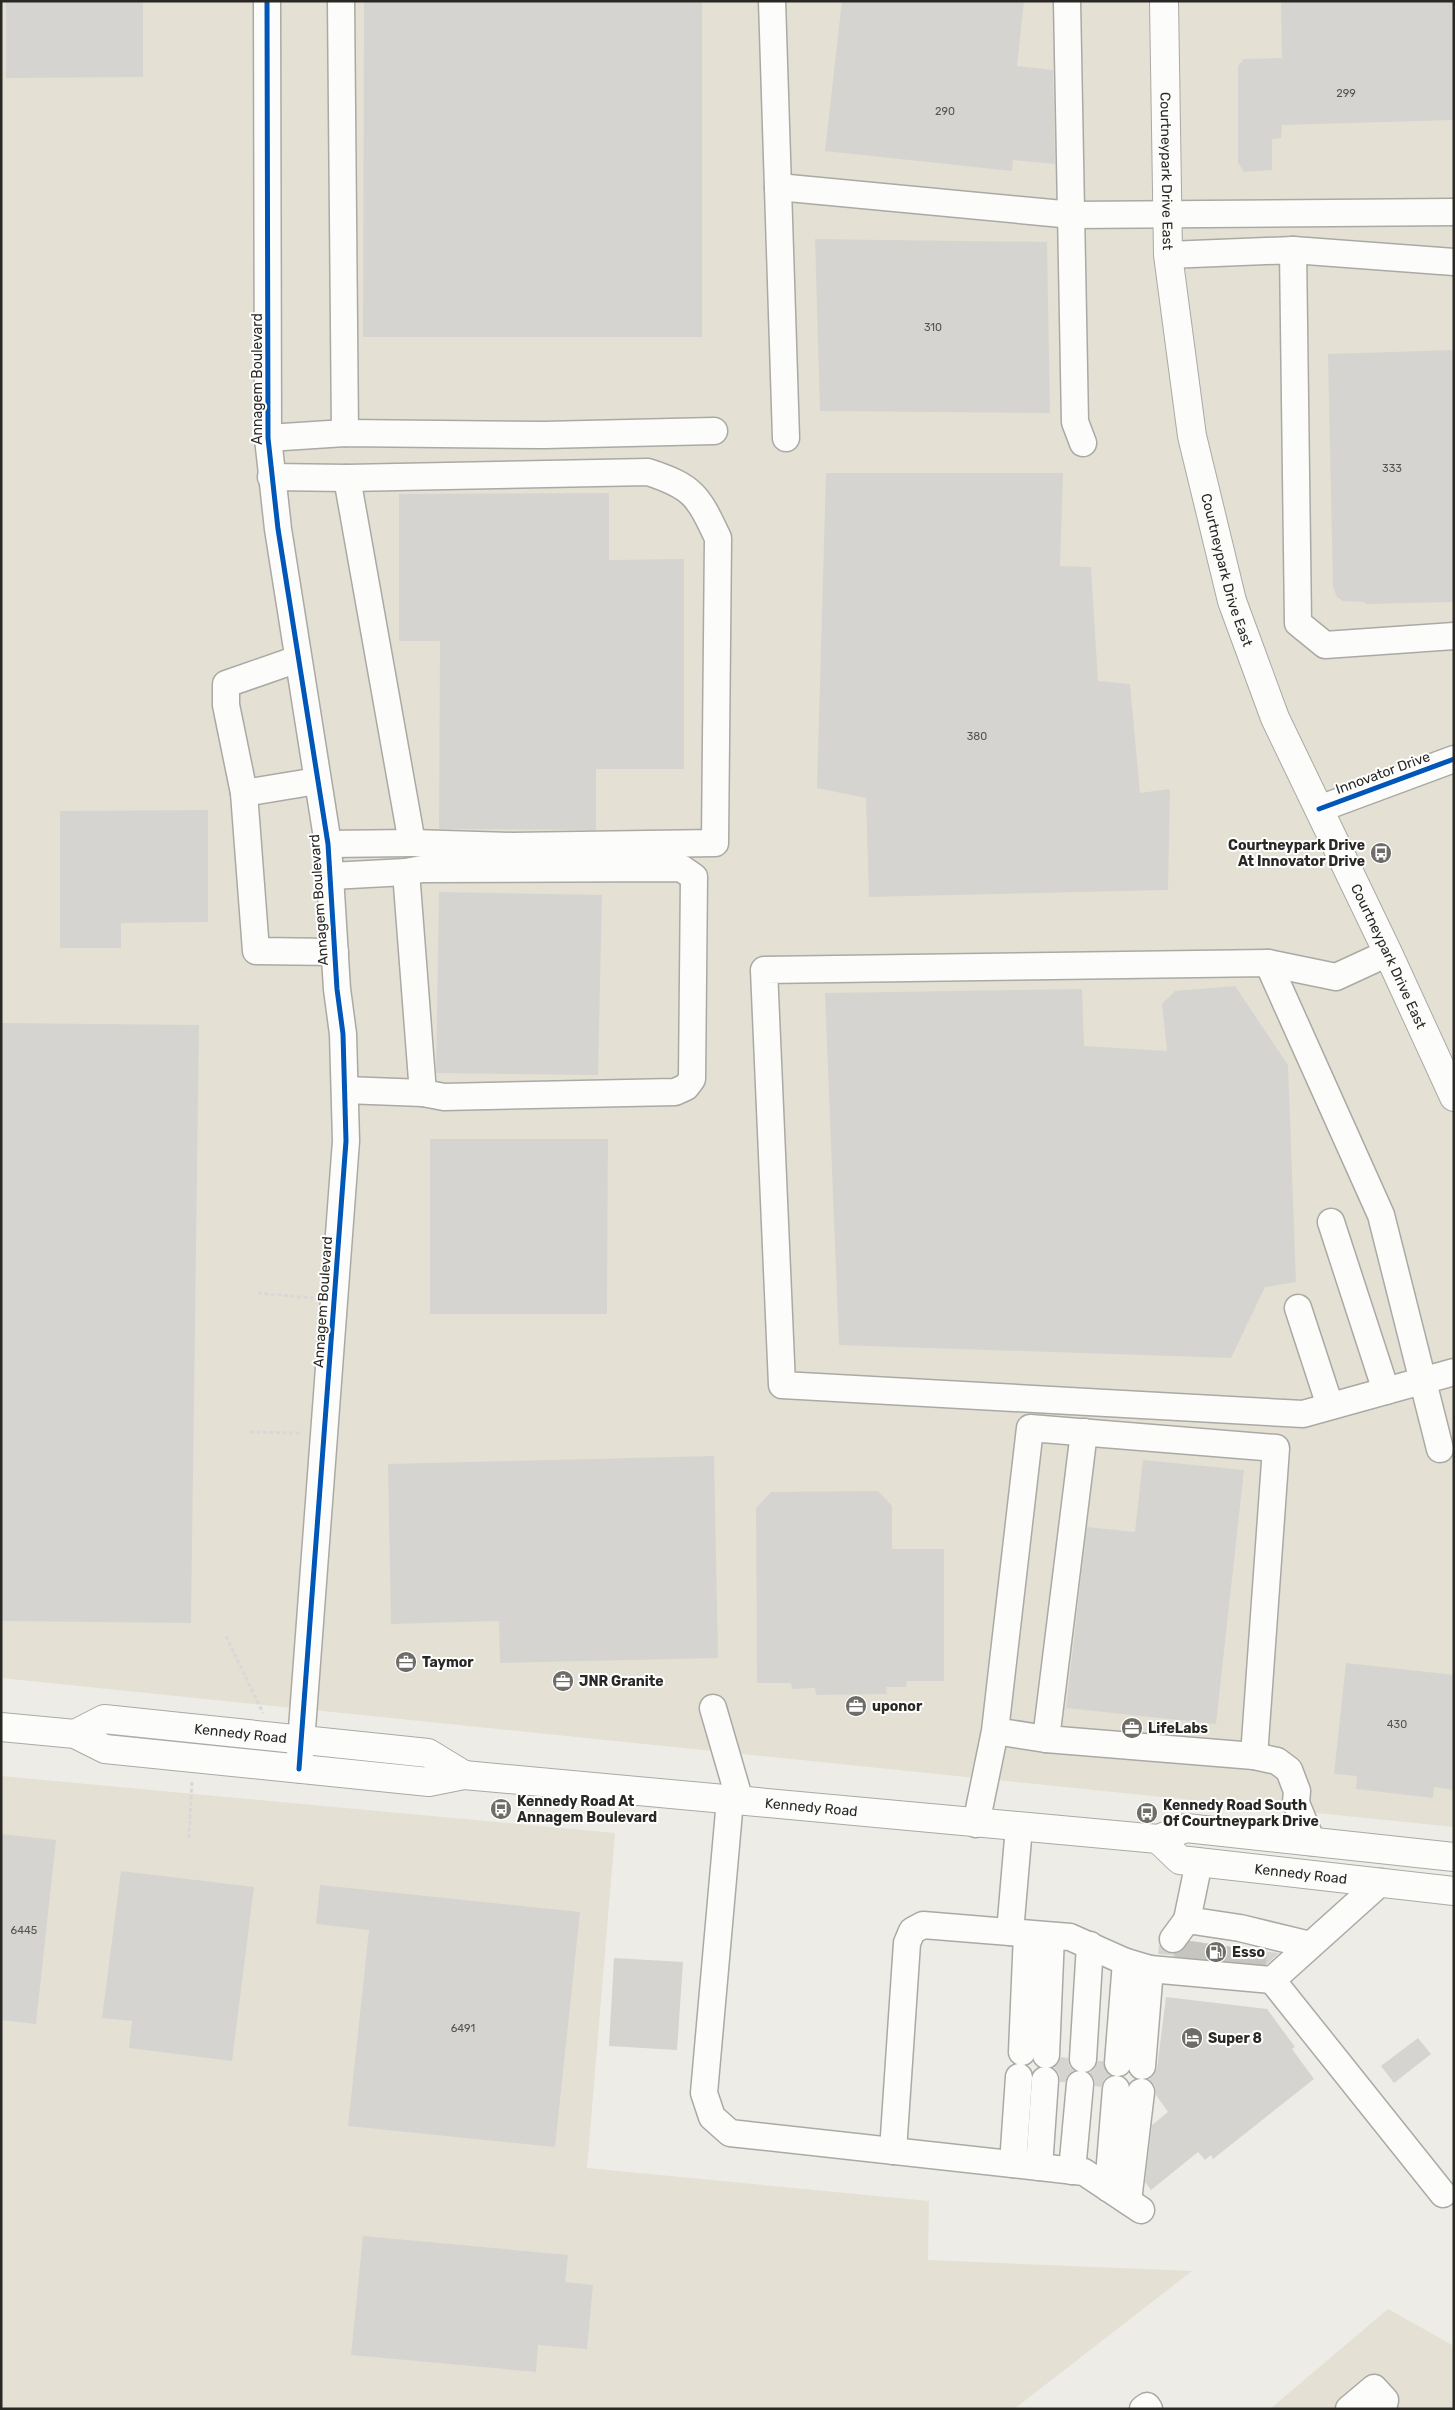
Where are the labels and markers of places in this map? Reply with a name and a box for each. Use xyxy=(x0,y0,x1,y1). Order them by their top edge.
place label: Courtneypark Drive At Innovator Drive xyxy=(1228,837,1365,870)
bus stop icon: Courtneypark Drive At Innovator Drive xyxy=(1369,841,1393,865)
office icon: Taymor xyxy=(394,1650,418,1674)
place label: Taymor xyxy=(422,1654,474,1671)
office icon: JNR Granite xyxy=(551,1669,575,1693)
place label: JNR Granite xyxy=(579,1673,664,1690)
office icon: uponor xyxy=(844,1694,868,1718)
place label: uponor xyxy=(872,1698,923,1715)
office icon: LifeLabs xyxy=(1120,1716,1144,1740)
place label: LifeLabs xyxy=(1148,1720,1208,1737)
place label: Kennedy Road At Annagem Boulevard xyxy=(517,1793,657,1826)
bus stop icon: Kennedy Road At Annagem Boulevard xyxy=(489,1797,513,1821)
place label: Kennedy Road South Of Courtneypark Drive xyxy=(1163,1797,1319,1830)
bus stop icon: Kennedy Road South Of Courtneypark Drive xyxy=(1135,1801,1159,1825)
fuel station icon: Esso xyxy=(1204,1940,1228,1964)
place label: Esso xyxy=(1232,1944,1265,1961)
hotel icon: Super 8 xyxy=(1180,2026,1204,2050)
place label: Super 8 xyxy=(1208,2030,1262,2047)

